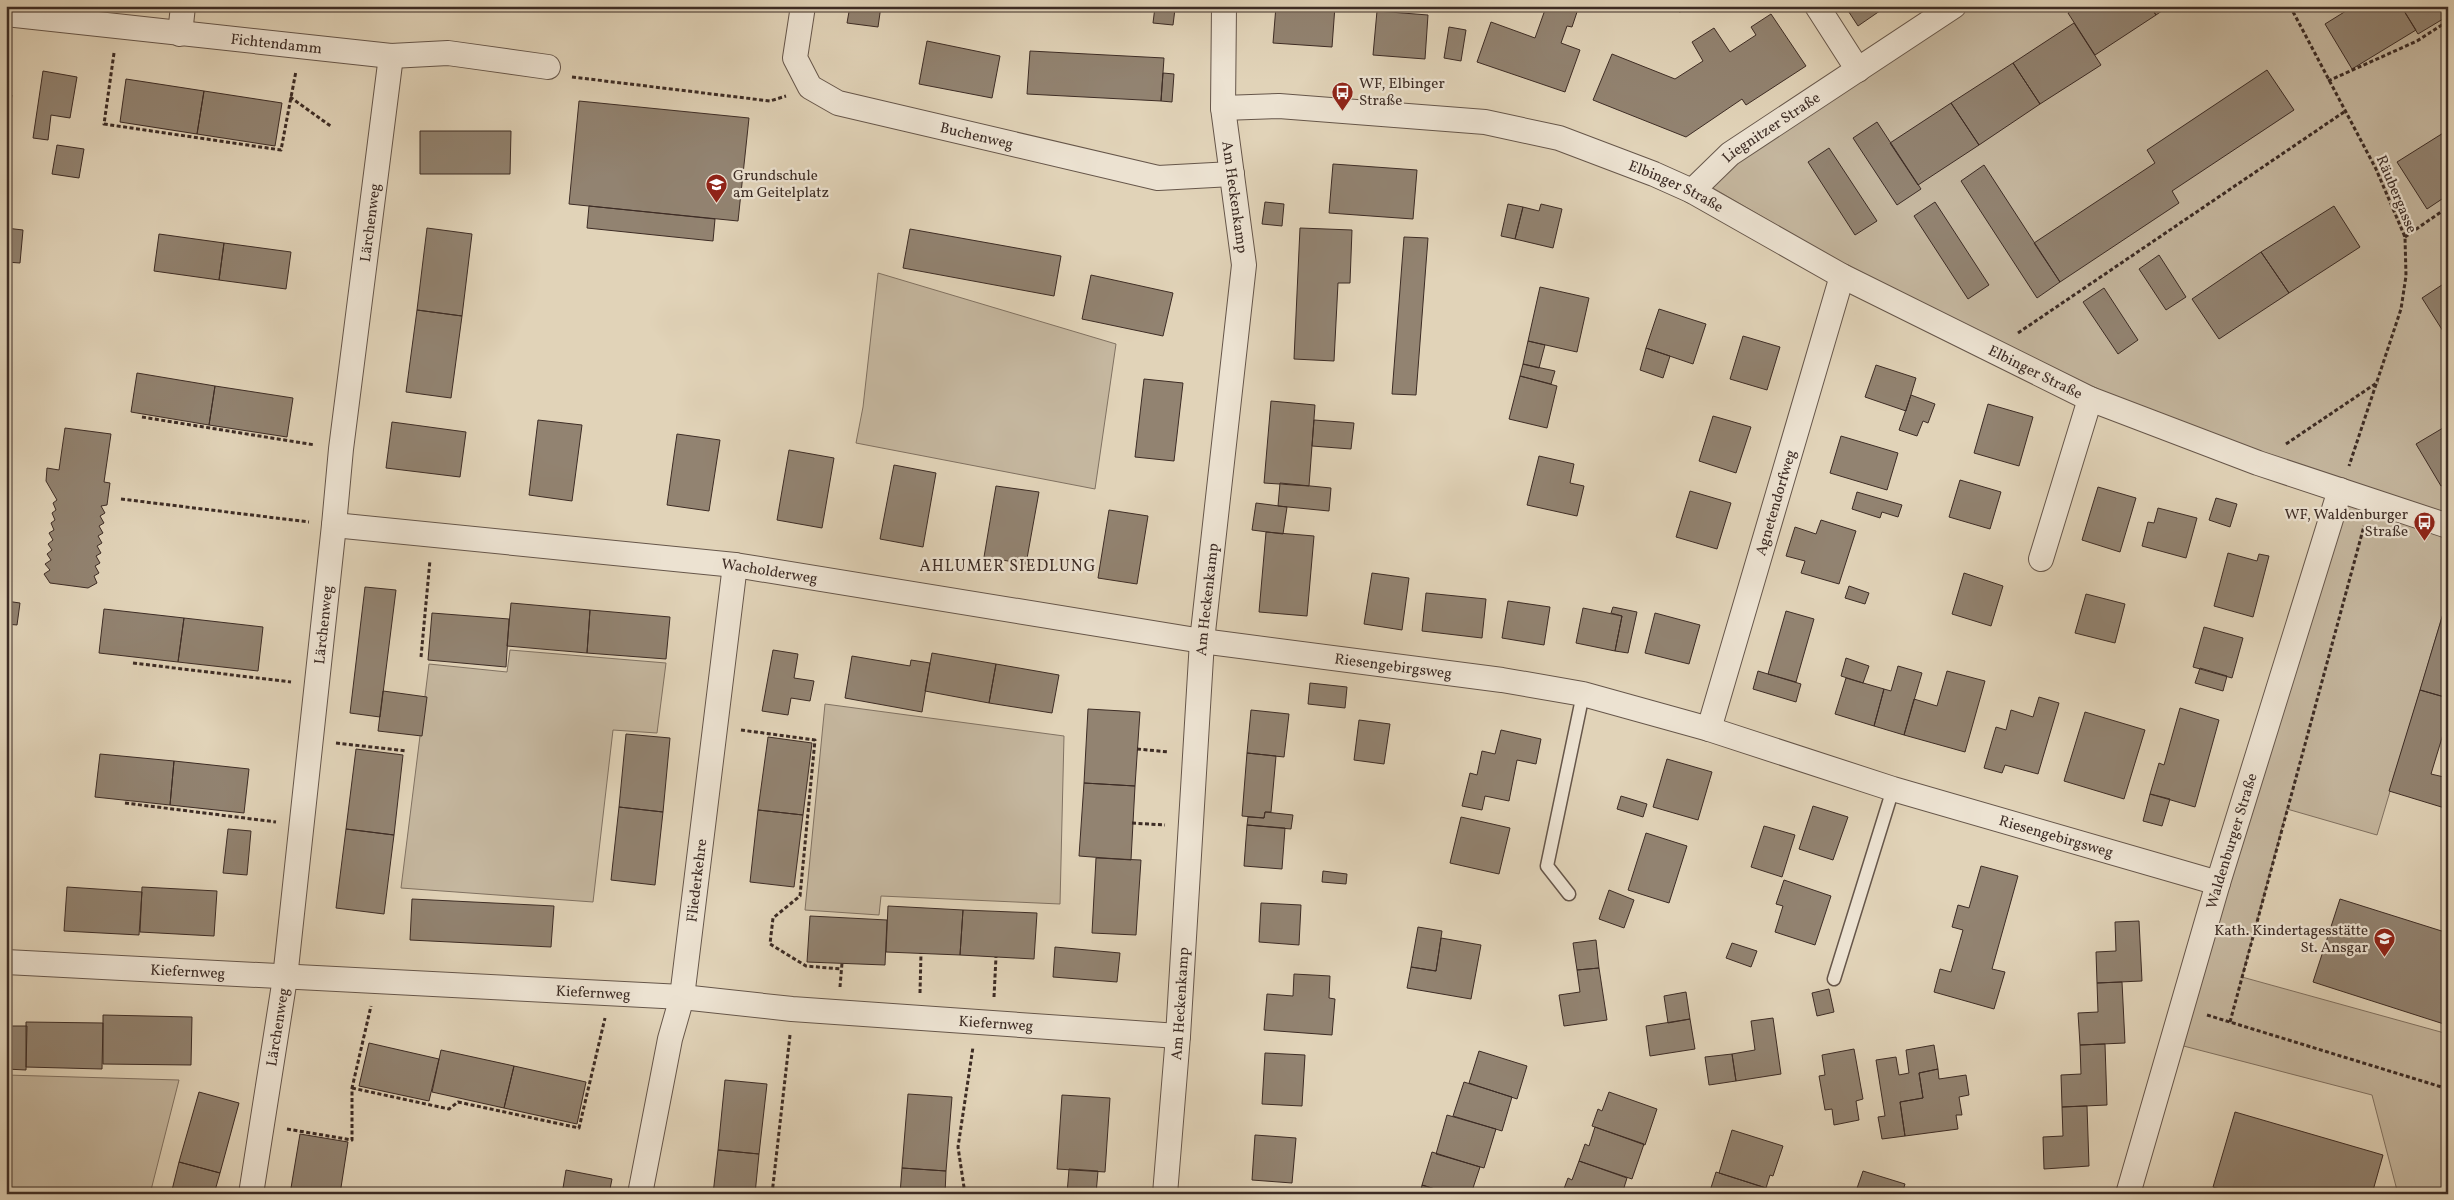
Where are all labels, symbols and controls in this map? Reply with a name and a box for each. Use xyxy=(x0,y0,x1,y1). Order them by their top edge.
street label: Fichtendamm xyxy=(230,30,323,60)
place label: WF, Elbinger Straße xyxy=(1359,74,1445,112)
bus stop icon: WF, Elbinger Straße xyxy=(1331,80,1355,111)
street label: Liegnitzer Straße xyxy=(1718,88,1825,168)
street label: Buchenweg xyxy=(938,118,1016,156)
street label: Am Heckenkamp xyxy=(1215,140,1252,255)
street label: Räubergasse xyxy=(2370,152,2421,237)
street label: Elbinger Straße xyxy=(1625,156,1727,219)
place label: Grundschule am Geitelplatz xyxy=(733,166,829,204)
school or university icon: Grundschule am Geitelplatz xyxy=(705,172,729,203)
street label: Lärchenweg xyxy=(356,182,387,263)
street label: Elbinger Straße xyxy=(1984,341,2086,406)
street label: Agnetendorfweg xyxy=(1751,447,1803,559)
place label: WF, Waldenburger Straße xyxy=(2285,505,2408,543)
bus stop icon: WF, Waldenburger Straße xyxy=(2412,511,2436,542)
street label: Am Heckenkamp xyxy=(1192,542,1225,657)
street label: Wacholderweg xyxy=(720,555,819,590)
district label: AHLUMER SIEDLUNG xyxy=(920,556,1096,578)
street label: Lärchenweg xyxy=(310,584,339,665)
street label: Riesengebirgsweg xyxy=(1333,649,1453,685)
street label: Waldenburger Straße xyxy=(2202,771,2263,912)
street label: Riesengebirgsweg xyxy=(1996,811,2116,864)
street label: Fliederkehre xyxy=(682,838,713,924)
place label: Kath. Kindertagesstätte St. Ansgar xyxy=(2214,921,2368,959)
school or university icon: Kath. Kindertagesstätte St. Ansgar xyxy=(2372,927,2396,958)
street label: Am Heckenkamp xyxy=(1167,947,1195,1061)
street label: Kiefernweg xyxy=(150,960,226,985)
street label: Kiefernweg xyxy=(555,981,631,1006)
street label: Lärchenweg xyxy=(262,986,295,1068)
street label: Kiefernweg xyxy=(958,1012,1034,1038)

